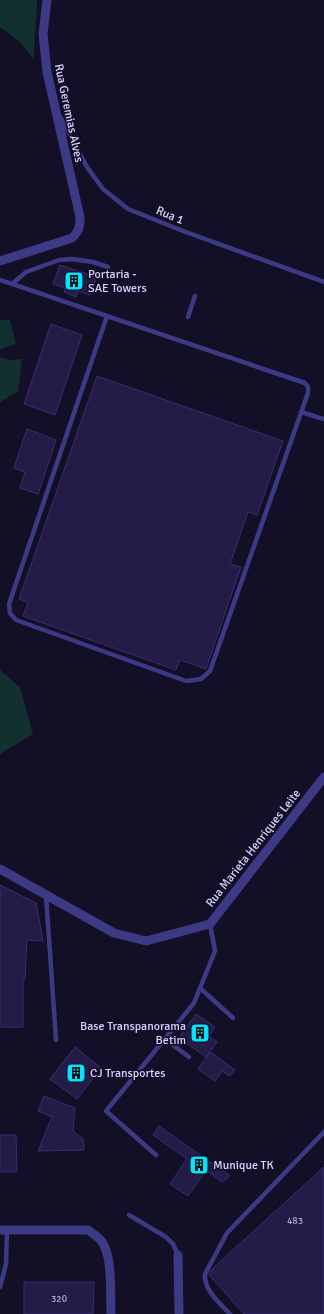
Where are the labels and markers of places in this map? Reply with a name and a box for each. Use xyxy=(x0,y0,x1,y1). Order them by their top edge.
place label: Portaria - SAE Towers xyxy=(88,267,147,296)
building icon: Portaria - SAE Towers xyxy=(63,270,85,292)
place label: Base Transpanorama Betim xyxy=(80,1019,186,1048)
building icon: Base Transpanorama Betim xyxy=(189,1022,211,1044)
building icon: CJ Transportes xyxy=(65,1062,87,1084)
place label: CJ Transportes xyxy=(90,1066,165,1081)
building icon: Munique TK xyxy=(188,1154,210,1176)
place label: Munique TK xyxy=(213,1158,274,1173)

